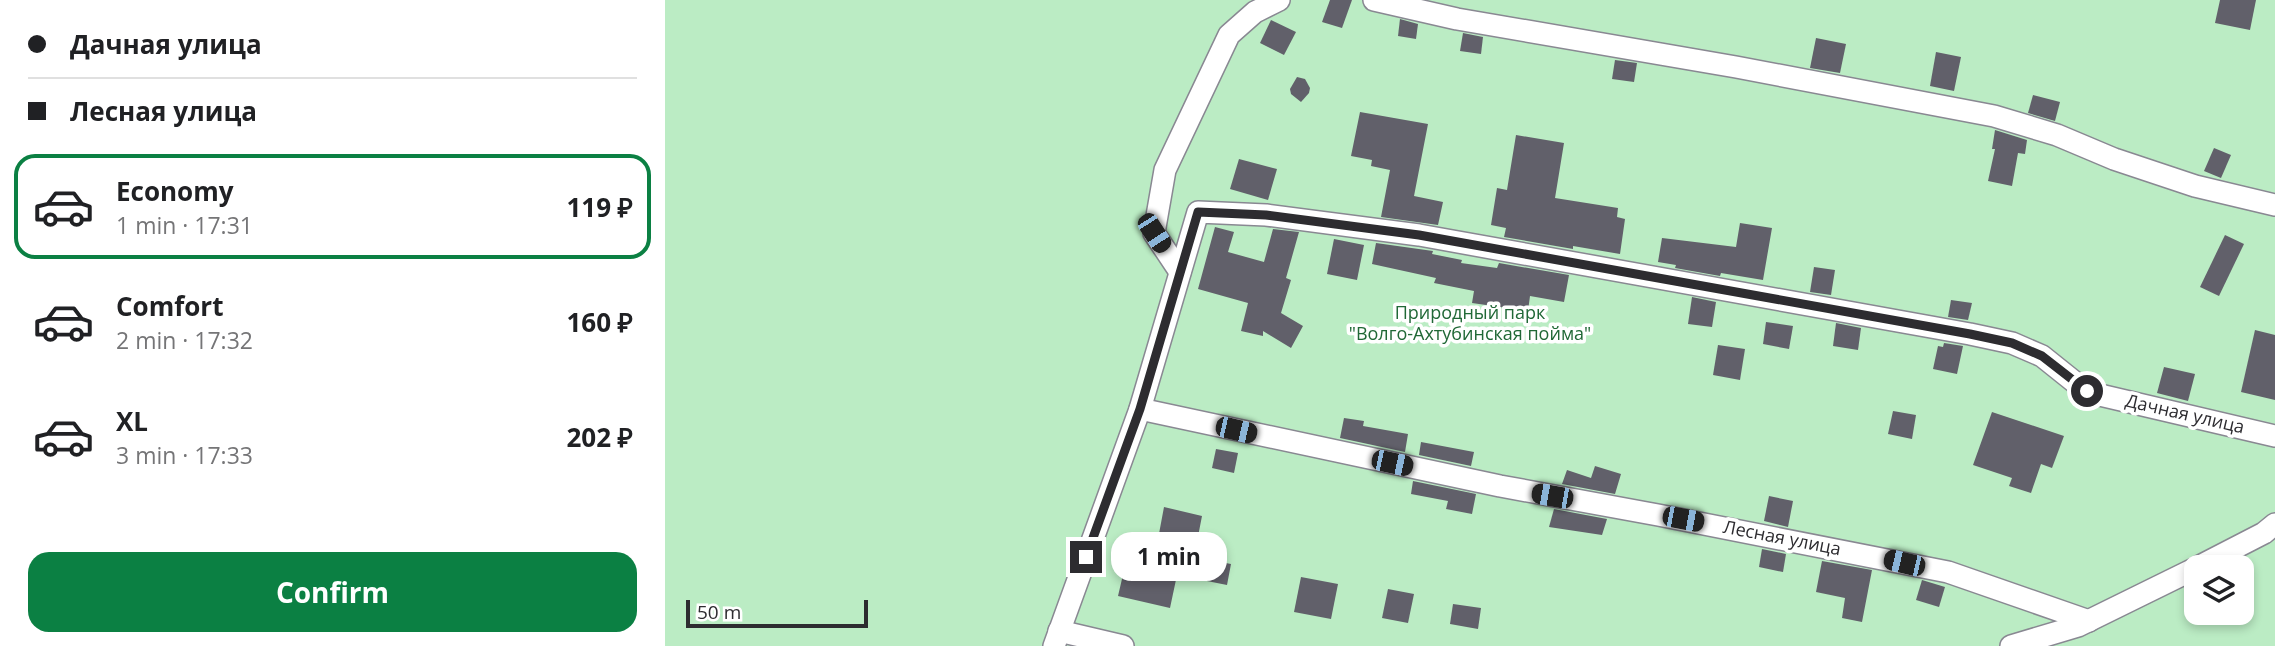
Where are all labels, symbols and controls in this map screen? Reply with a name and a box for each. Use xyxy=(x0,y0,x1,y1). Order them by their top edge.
text: Дачная улица xyxy=(70,26,262,62)
text: Лесная улица xyxy=(70,93,257,129)
text: Economy xyxy=(116,173,234,209)
icon: car xyxy=(32,175,95,238)
text: 119 ₽ xyxy=(567,189,633,225)
text: 1 min · 17:31 xyxy=(116,209,253,241)
car xyxy=(1134,210,1175,256)
text: Comfort xyxy=(116,288,223,324)
icon: car xyxy=(32,290,95,353)
park label: Природный парк "Волго-Ахтубинская пойма" xyxy=(1349,300,1591,345)
text: 160 ₽ xyxy=(567,304,633,340)
text: 2 min · 17:32 xyxy=(116,324,253,356)
route start xyxy=(2071,375,2103,407)
street label: Дачная улица xyxy=(2123,388,2247,438)
text: XL xyxy=(116,403,148,439)
icon: car xyxy=(32,405,95,468)
car xyxy=(1214,415,1259,445)
text: 202 ₽ xyxy=(567,419,633,455)
text: 3 min · 17:33 xyxy=(116,439,253,471)
car xyxy=(1370,448,1415,478)
car xyxy=(1530,482,1575,510)
car xyxy=(1661,505,1706,533)
street label: Лесная улица xyxy=(1721,514,1843,560)
callout: 1 min xyxy=(1111,532,1226,582)
text: 1 min xyxy=(1137,540,1201,572)
route end xyxy=(1070,541,1102,573)
car xyxy=(1882,548,1927,578)
button: Confirm xyxy=(28,552,637,632)
map controls xyxy=(2184,555,2254,625)
button: layers xyxy=(2184,555,2254,625)
scale bar xyxy=(686,597,868,629)
text: 50 m xyxy=(697,599,741,625)

